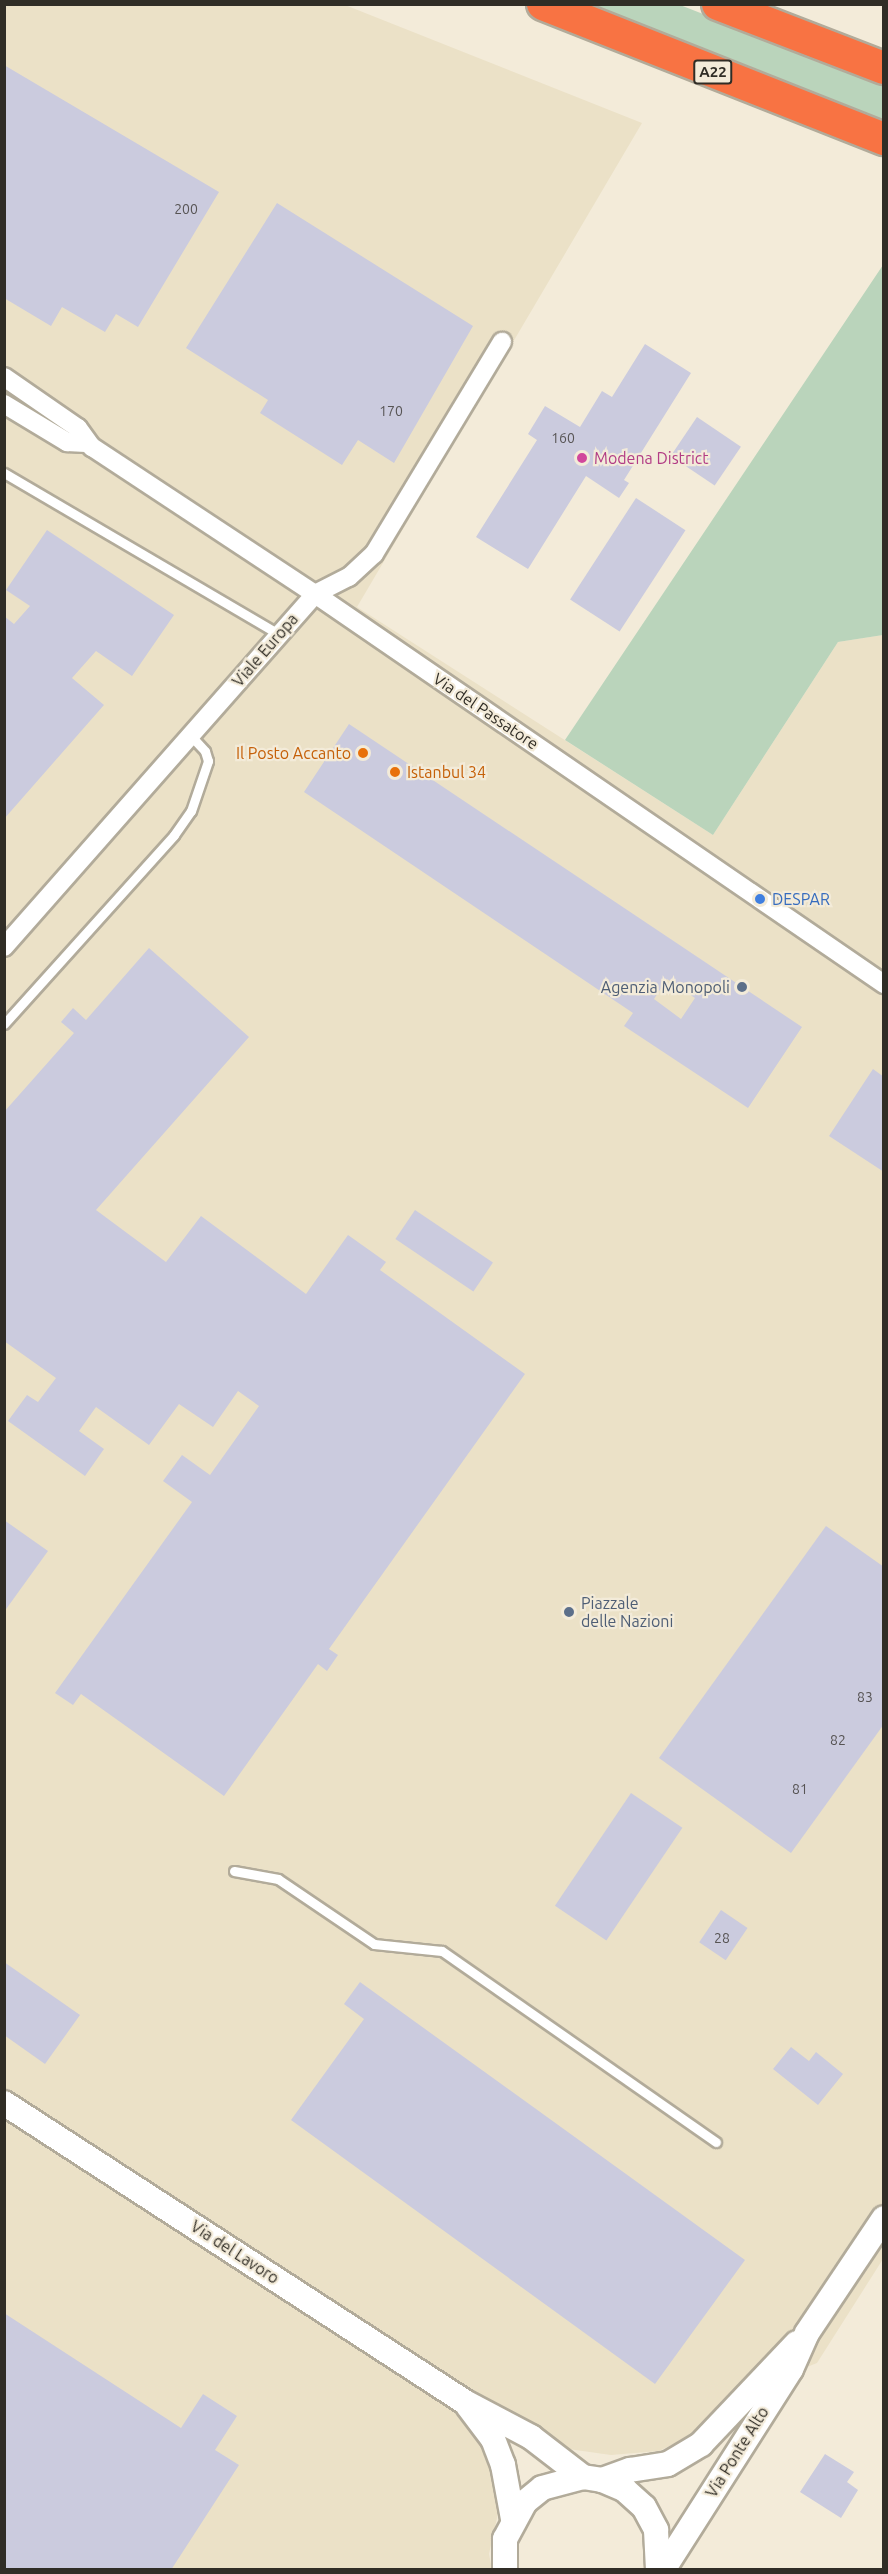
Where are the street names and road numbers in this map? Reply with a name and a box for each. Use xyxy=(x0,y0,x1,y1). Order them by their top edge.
road number: A22 xyxy=(692,60,734,84)
street label: Viale Europa xyxy=(228,610,302,690)
street label: Via del Passatore xyxy=(430,669,542,753)
street label: Via del Lavoro xyxy=(187,2216,283,2288)
street label: Via Ponte Alto xyxy=(701,2403,773,2501)

